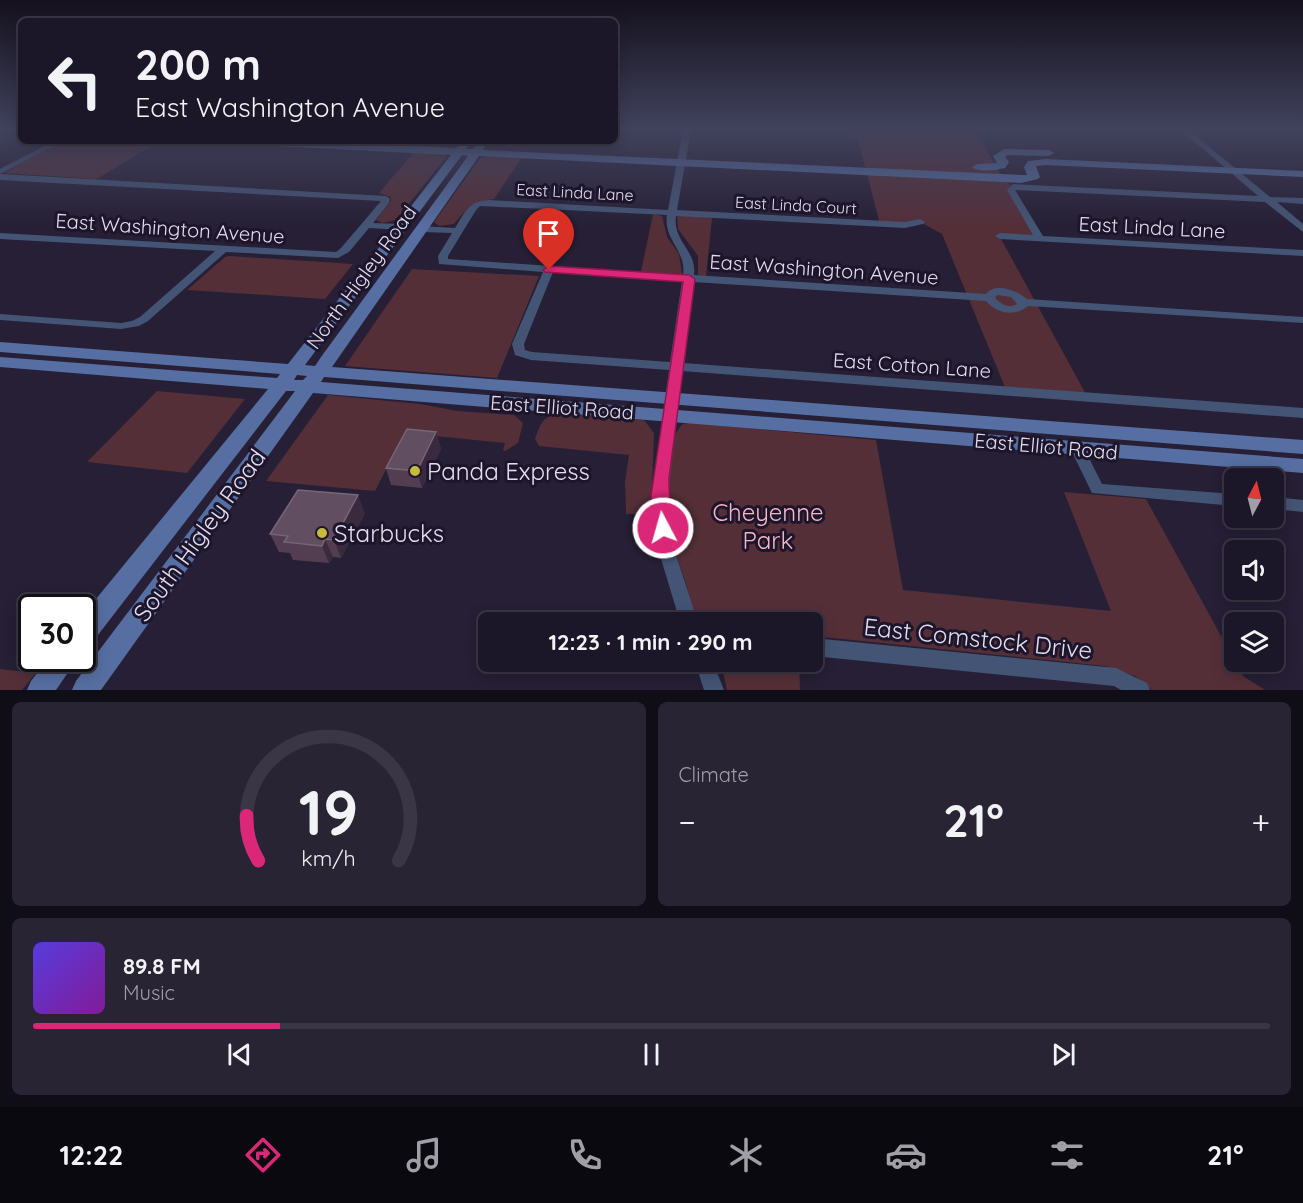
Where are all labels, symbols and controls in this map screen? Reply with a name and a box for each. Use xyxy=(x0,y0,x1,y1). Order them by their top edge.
text: 200 m xyxy=(135,38,261,91)
icon: left xyxy=(36,42,114,120)
text: East Washington Avenue xyxy=(135,90,445,124)
street label: East Linda Lane xyxy=(516,179,634,205)
street label: East Linda Court xyxy=(735,192,857,218)
street label: North Higley Road xyxy=(301,200,421,354)
street label: East Washington Avenue xyxy=(55,208,285,248)
pin xyxy=(523,208,574,270)
street label: East Linda Lane xyxy=(1078,211,1226,243)
icon: arrive xyxy=(532,217,565,250)
street label: East Washington Avenue xyxy=(709,249,939,289)
street label: East Cotton Lane xyxy=(832,347,992,383)
street label: East Elliot Road xyxy=(489,390,635,424)
street label: East Elliot Road xyxy=(973,427,1119,465)
street label: South Higley Road xyxy=(126,443,272,627)
place label: Panda Express xyxy=(427,456,590,486)
marker: Panda Express xyxy=(408,464,422,478)
north arrow xyxy=(1224,468,1284,528)
map controls xyxy=(1224,468,1284,672)
position arrow xyxy=(631,496,695,560)
park label: Cheyenne Park xyxy=(712,497,824,555)
place label: Starbucks xyxy=(334,518,444,548)
marker: Starbucks xyxy=(315,526,329,540)
button: sound xyxy=(1224,540,1284,600)
speed limit sign: 30 xyxy=(18,594,96,672)
street label: East Comstock Drive xyxy=(862,611,1094,665)
button: layers xyxy=(1224,612,1284,672)
text: 12:23 · 1 min · 290 m xyxy=(548,628,753,656)
text: Climate xyxy=(679,762,749,787)
text: 19 xyxy=(299,773,359,851)
text: 21° xyxy=(943,792,1004,848)
text: − xyxy=(679,801,696,842)
text: + xyxy=(1251,801,1270,842)
text: km/h xyxy=(302,845,356,871)
text: 89.8 FM xyxy=(123,952,201,980)
text: Music xyxy=(123,980,175,1005)
icon: previous xyxy=(223,1038,256,1071)
icon: pause xyxy=(635,1038,668,1071)
icon: next xyxy=(1047,1038,1080,1071)
icon: directions xyxy=(242,1134,284,1176)
icon: music xyxy=(403,1134,445,1176)
icon: phone xyxy=(564,1134,606,1176)
icon: climate xyxy=(725,1134,767,1176)
icon: car xyxy=(885,1134,927,1176)
icon: filters xyxy=(1046,1134,1088,1176)
text: 12:22 xyxy=(59,1138,123,1172)
text: 21° xyxy=(1207,1138,1244,1172)

